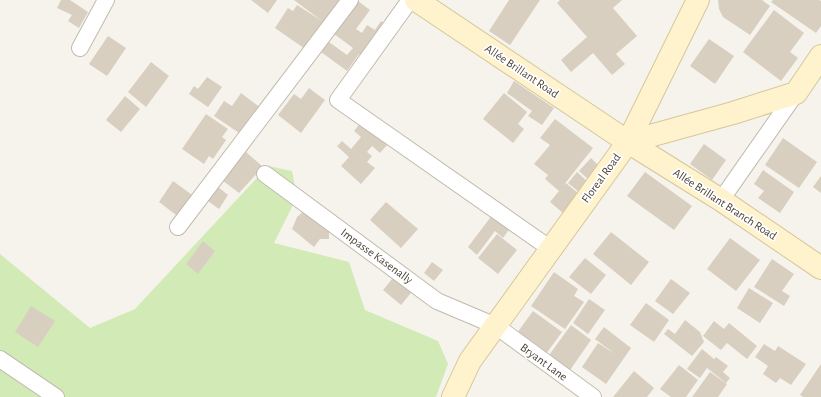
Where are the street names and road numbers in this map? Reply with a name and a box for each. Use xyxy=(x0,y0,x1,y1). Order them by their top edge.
street label: Allée Brillant Road xyxy=(483,42,561,100)
street label: Floreal Road xyxy=(579,151,623,205)
street label: Allée Brillant Branch Road xyxy=(671,166,779,242)
street label: Impasse Kasenally xyxy=(338,226,415,287)
street label: Bryant Lane xyxy=(518,341,570,384)

